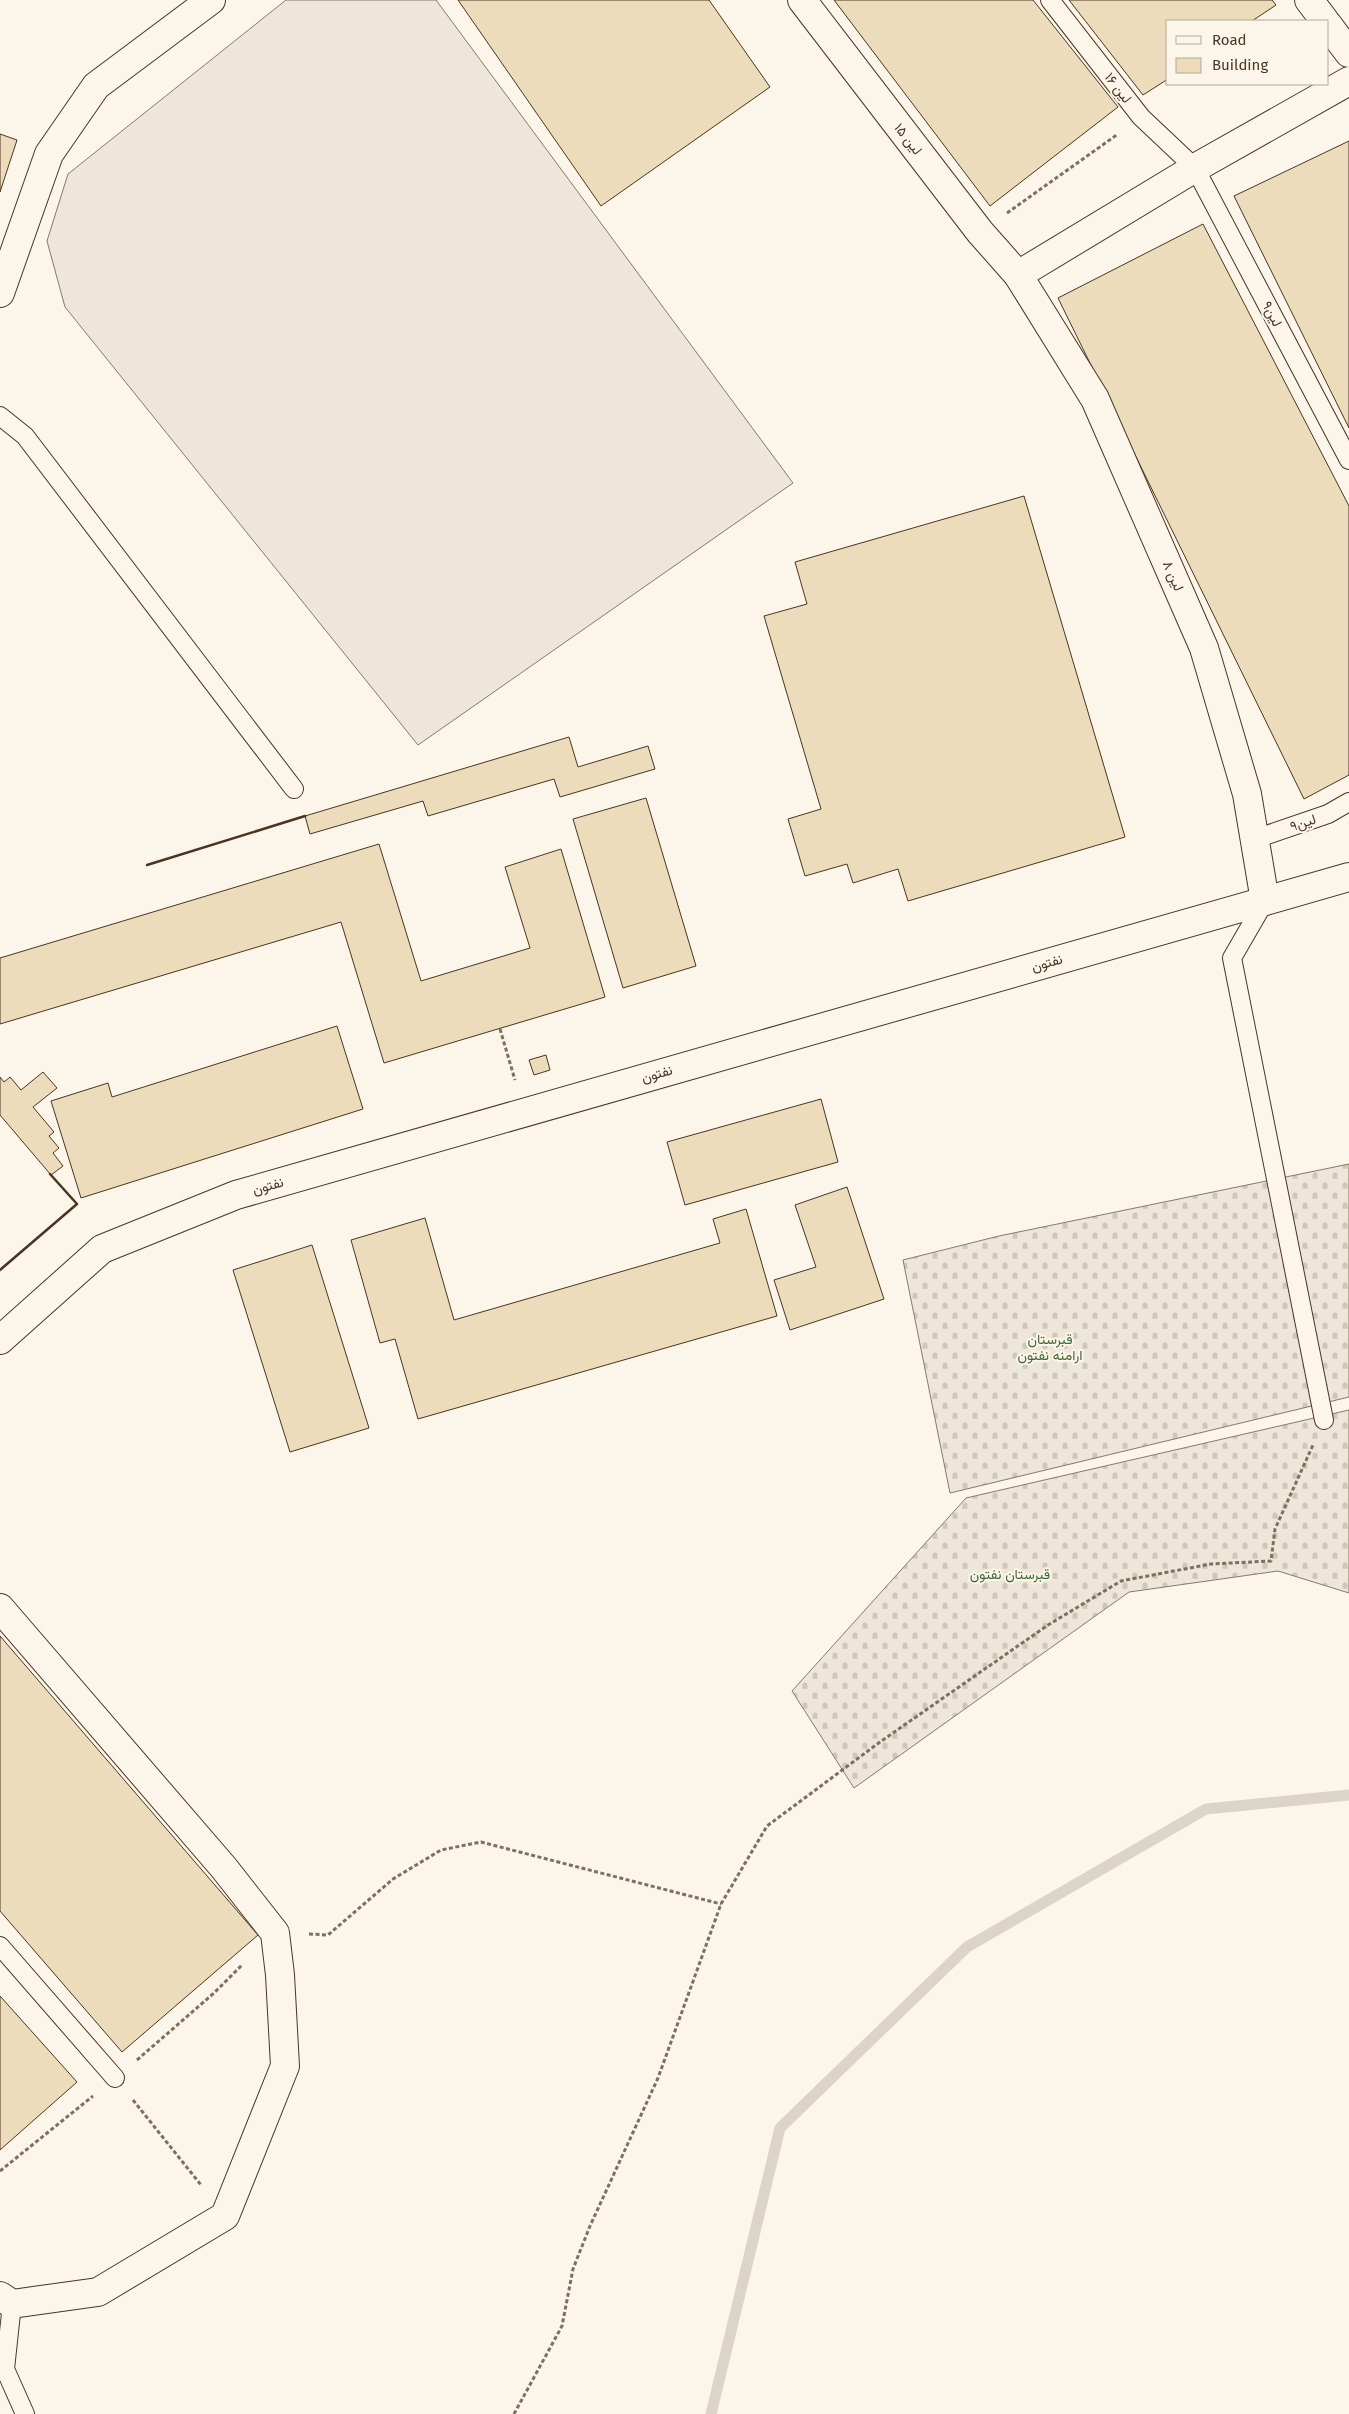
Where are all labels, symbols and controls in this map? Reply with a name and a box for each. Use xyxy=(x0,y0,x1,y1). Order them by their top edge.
legend xyxy=(1166,20,1329,85)
text: Road xyxy=(1212,31,1247,49)
text: Building xyxy=(1212,56,1268,74)
street label: لین ۱۶ xyxy=(1101,69,1135,107)
street label: لین ۱۵ xyxy=(890,120,926,158)
street label: لین۹ xyxy=(1258,298,1286,330)
street label: لین ۸ xyxy=(1159,558,1187,594)
street label: لین۹ xyxy=(1288,811,1318,835)
street label: نفتون xyxy=(1029,950,1065,976)
street label: نفتون xyxy=(639,1061,675,1087)
street label: نفتون xyxy=(250,1173,286,1199)
park label: قبرستان ارامنه نفتون xyxy=(1017,1331,1083,1364)
park label: قبرستان نفتون xyxy=(970,1566,1050,1583)

